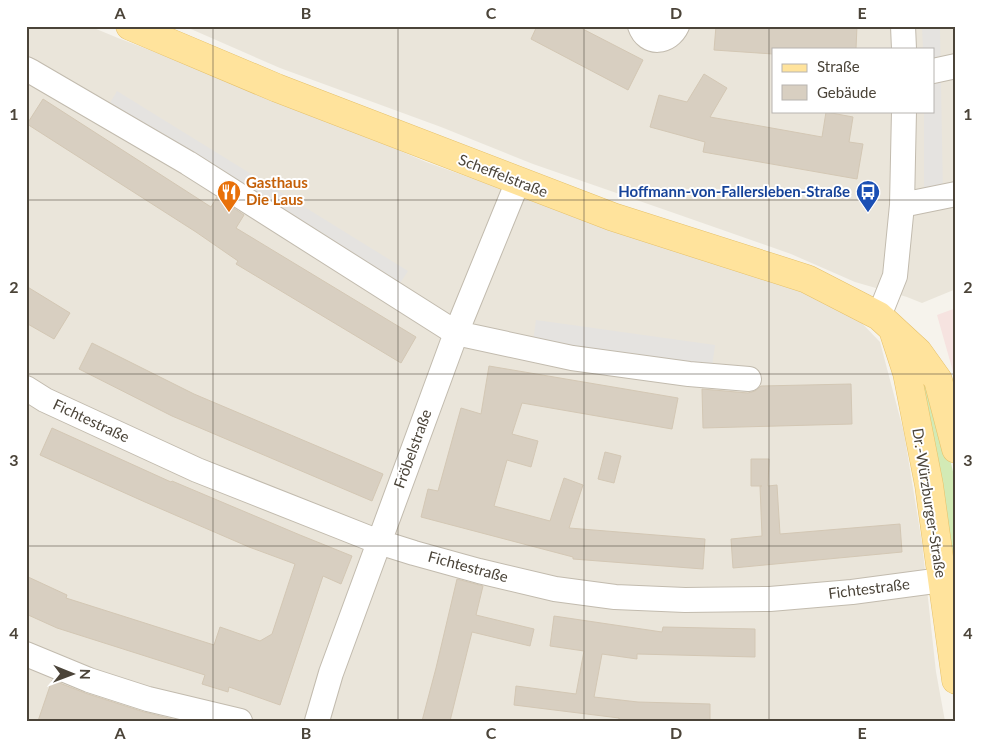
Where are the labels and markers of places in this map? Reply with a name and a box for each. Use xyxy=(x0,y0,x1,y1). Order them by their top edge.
place label: Gasthaus Die Laus xyxy=(246,173,308,208)
restaurant icon: Gasthaus Die Laus xyxy=(216,179,242,213)
bus stop icon: Hoffmann-von-Fallersleben-Straße xyxy=(855,179,881,213)
place label: Hoffmann-von-Fallersleben-Straße xyxy=(618,182,850,200)

